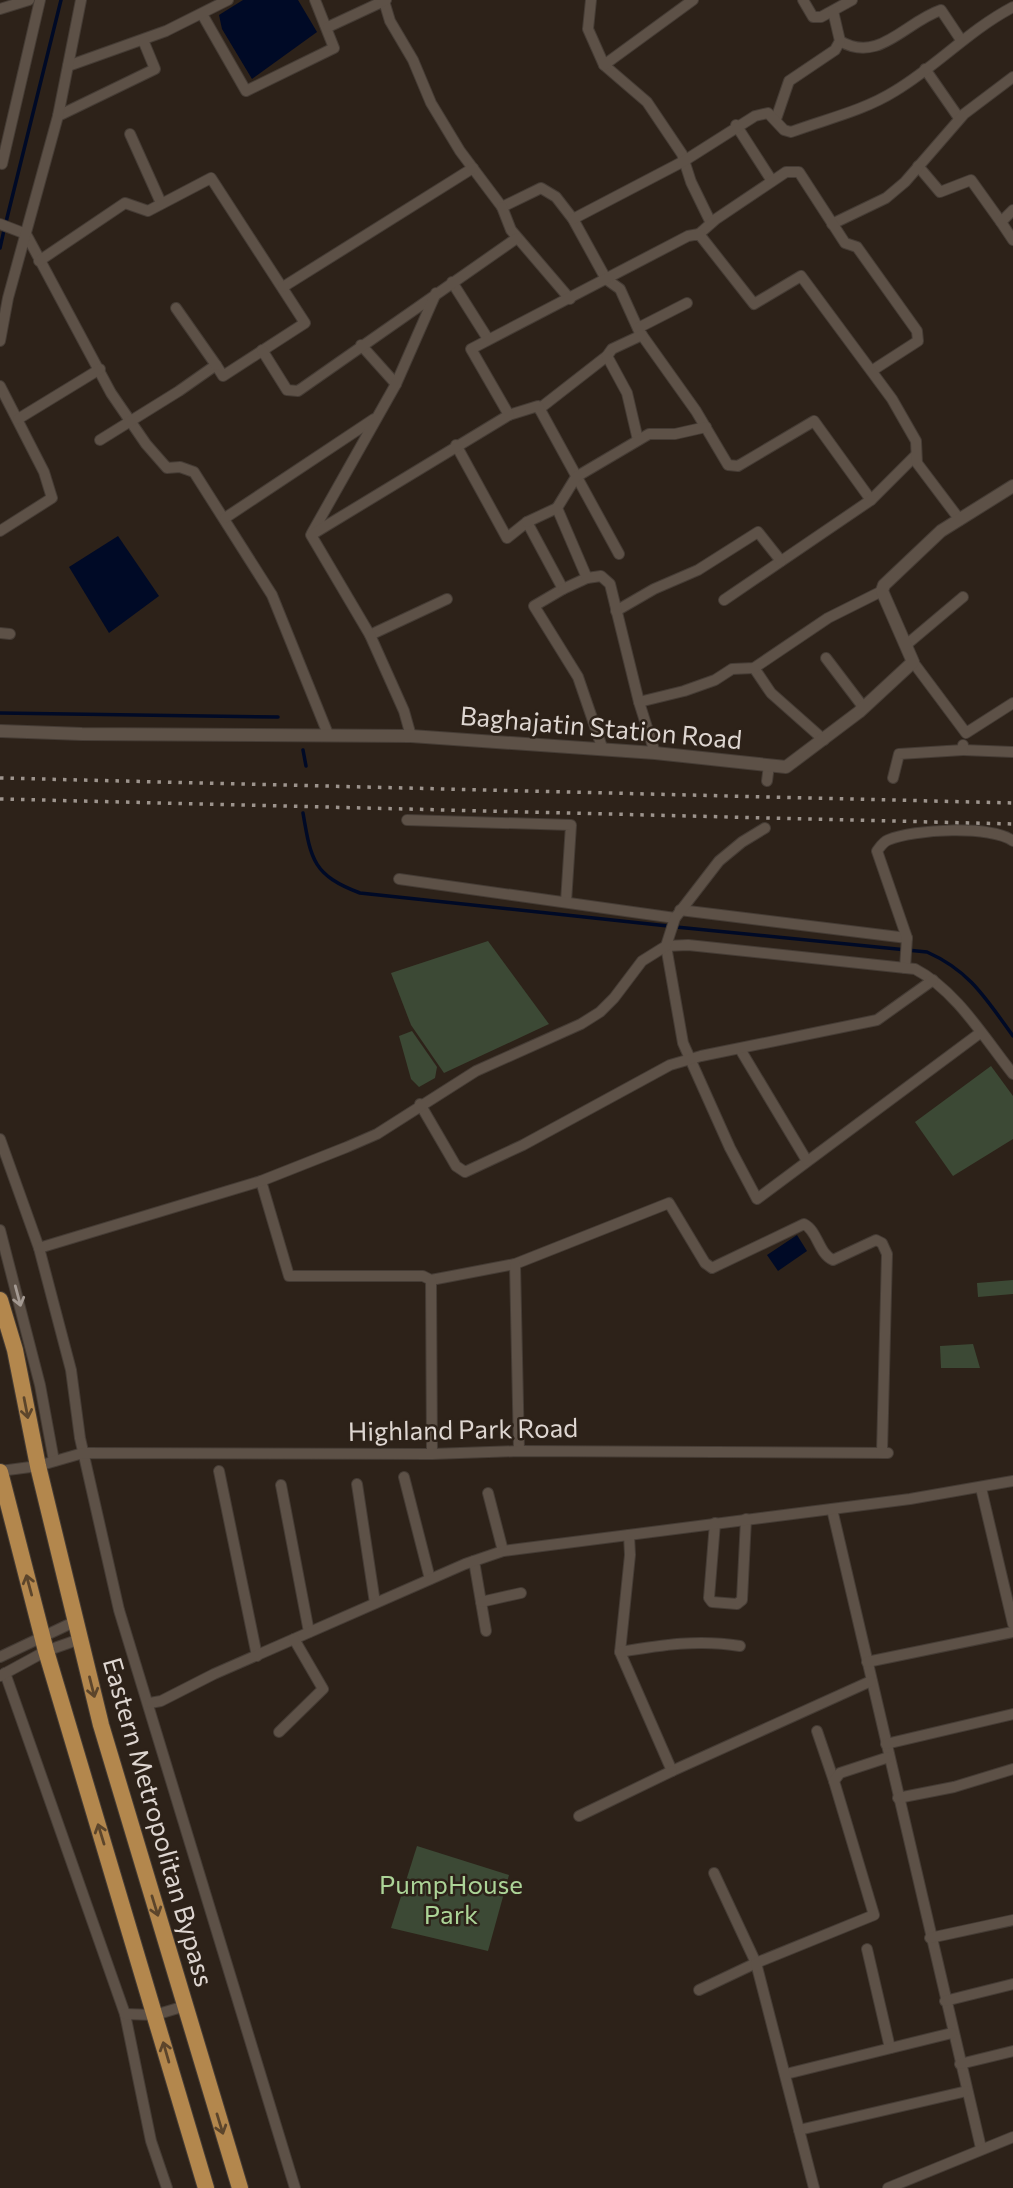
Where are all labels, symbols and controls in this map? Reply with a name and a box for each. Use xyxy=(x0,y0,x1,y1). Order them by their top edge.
street label: Baghajatin Station Road xyxy=(459,699,744,754)
one-way arrow xyxy=(12,1284,25,1307)
one-way arrow xyxy=(20,1396,34,1419)
street label: Highland Park Road xyxy=(348,1411,578,1446)
one-way arrow xyxy=(22,1574,35,1596)
street label: Eastern Metropolitan Bypass xyxy=(98,1654,221,1990)
one-way arrow xyxy=(86,1675,99,1698)
one-way arrow xyxy=(94,1823,107,1845)
park label: PumpHouse Park xyxy=(379,1868,523,1929)
one-way arrow xyxy=(150,1895,163,1917)
one-way arrow xyxy=(158,2041,171,2063)
one-way arrow xyxy=(215,2112,228,2134)

